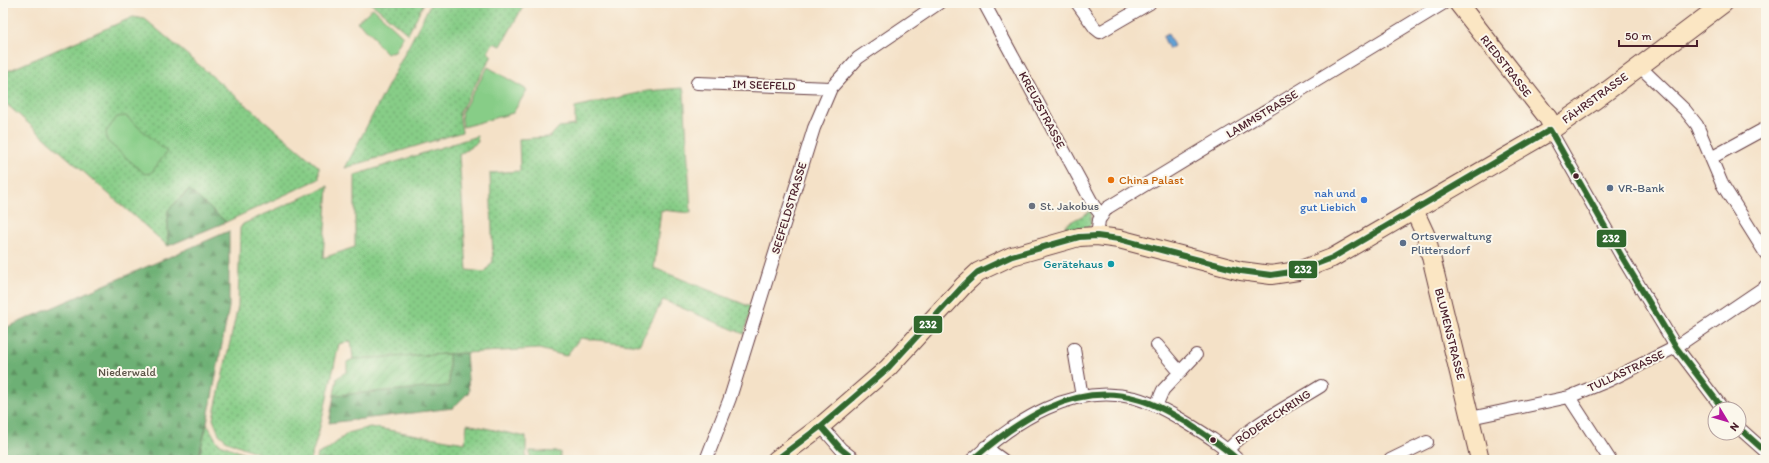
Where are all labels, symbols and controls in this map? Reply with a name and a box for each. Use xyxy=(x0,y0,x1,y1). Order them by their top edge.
scale bar xyxy=(1619,22,1697,48)
text: 50 m xyxy=(1625,29,1651,43)
street label: RIEDSTRASSE xyxy=(1477,32,1535,100)
street label: KREUZSTRASSE xyxy=(1016,69,1068,151)
street label: FÄHRSTRASSE xyxy=(1559,69,1631,127)
street label: IM SEEFELD xyxy=(732,77,796,93)
street label: LAMMSTRASSE xyxy=(1223,87,1301,141)
street label: SEEFELDSTRASSE xyxy=(768,160,810,256)
unlabelled marker xyxy=(1571,171,1581,181)
place label: China Palast xyxy=(1119,173,1184,187)
marker: China Palast xyxy=(1106,175,1116,185)
place label: VR-Bank xyxy=(1618,181,1664,195)
marker: VR-Bank xyxy=(1605,183,1615,193)
place label: nah und gut Liebich xyxy=(1300,186,1356,214)
marker: nah und gut Liebich xyxy=(1359,195,1369,205)
place label: St. Jakobus xyxy=(1040,199,1099,213)
marker: St. Jakobus xyxy=(1027,201,1037,211)
place label: Ortsverwaltung Plittersdorf xyxy=(1411,229,1493,257)
line badge: 232 xyxy=(1596,229,1627,248)
text: 232 xyxy=(1602,232,1620,245)
marker: Ortsverwaltung Plittersdorf xyxy=(1398,238,1408,248)
place label: Gerätehaus xyxy=(1043,257,1103,271)
marker: Gerätehaus xyxy=(1106,259,1116,269)
line badge: 232 xyxy=(1288,260,1318,279)
text: 232 xyxy=(1294,263,1312,276)
street label: BLUMENSTRASSE xyxy=(1432,286,1468,382)
line badge: 232 xyxy=(913,315,943,334)
text: 232 xyxy=(919,318,937,331)
street label: TULLASTRASSE xyxy=(1585,347,1667,395)
park label: Niederwald xyxy=(98,365,157,379)
street label: RÖDERECKRING xyxy=(1233,387,1313,447)
north arrow xyxy=(1707,401,1747,441)
text: N xyxy=(1727,420,1742,434)
unlabelled marker xyxy=(1208,435,1218,445)

